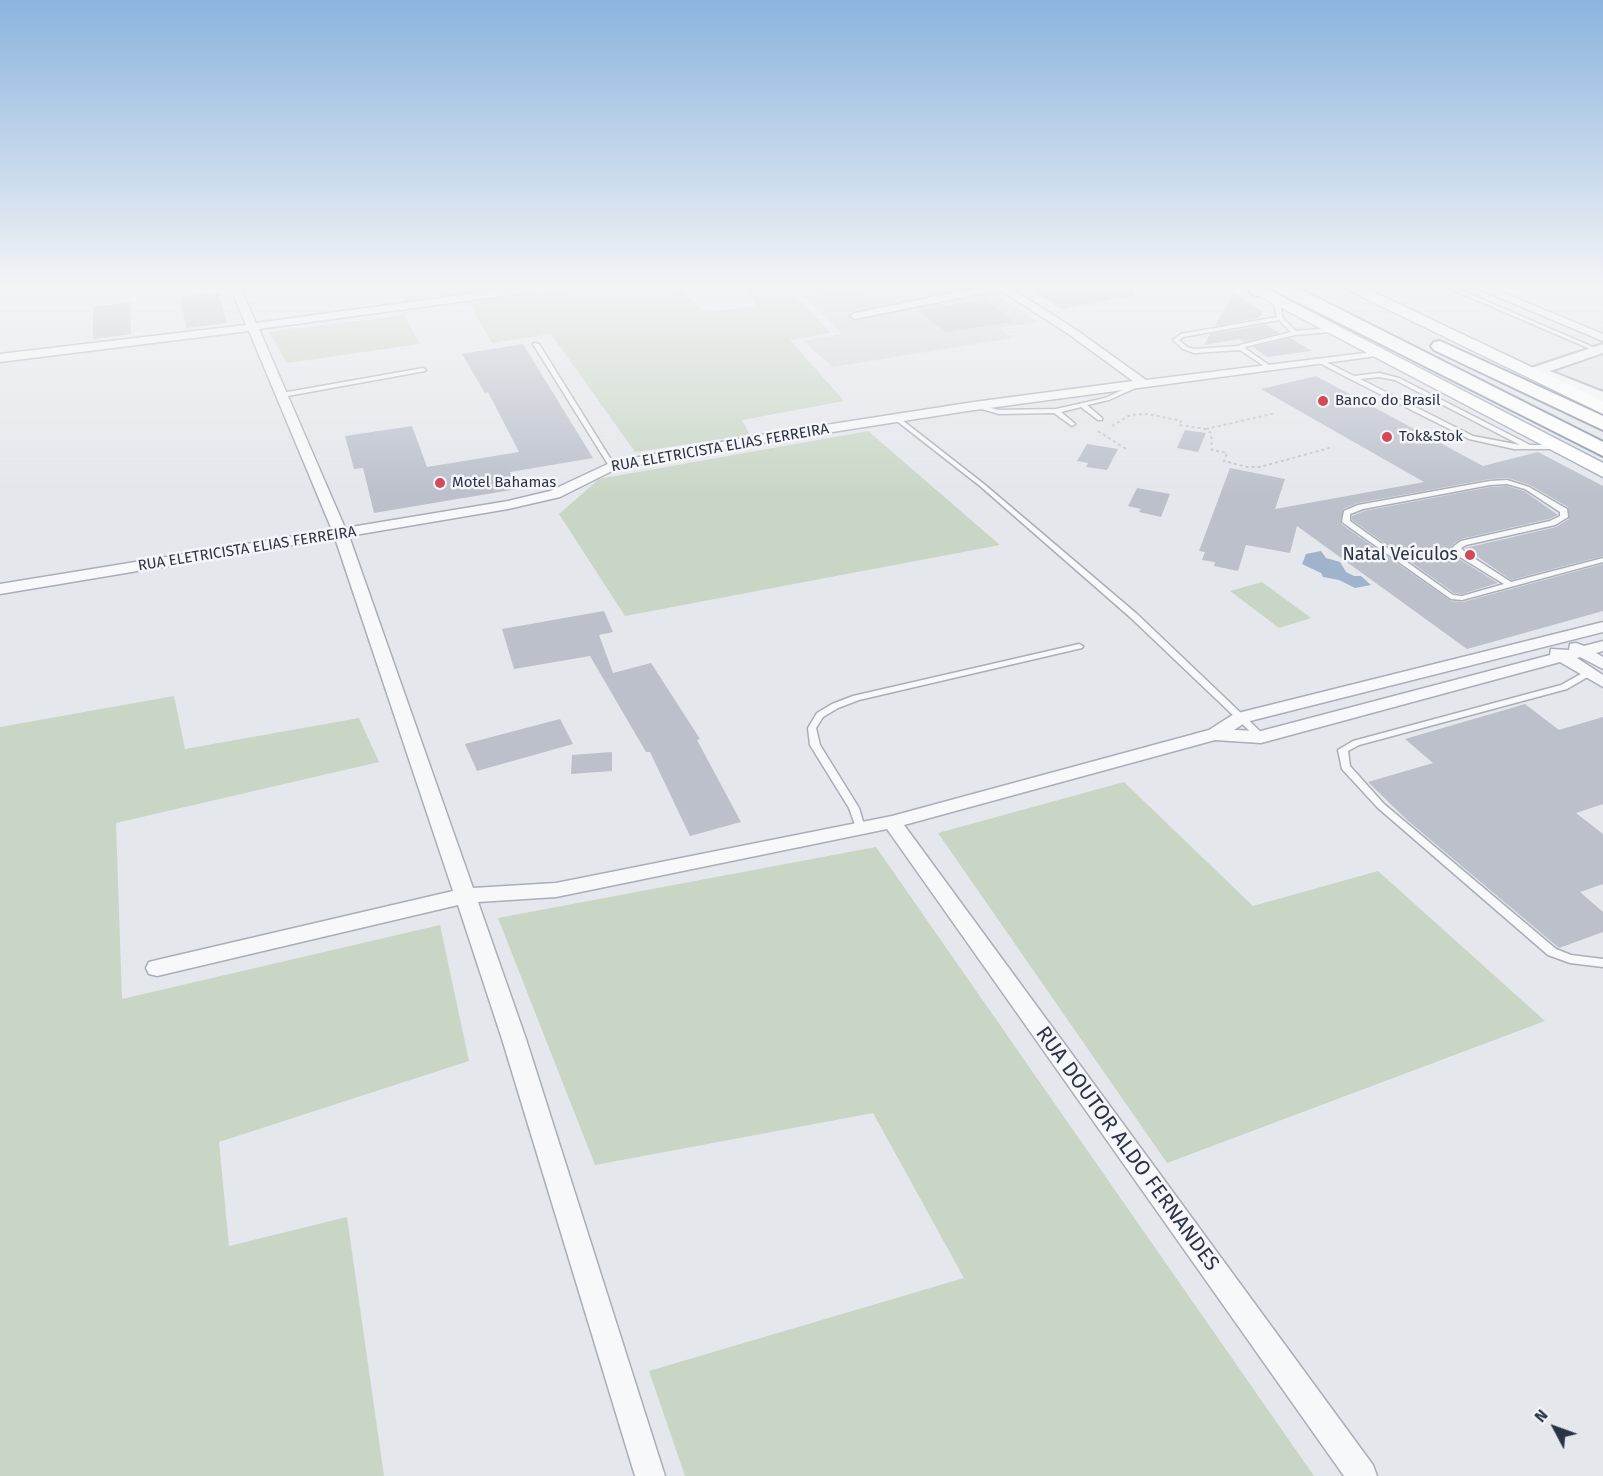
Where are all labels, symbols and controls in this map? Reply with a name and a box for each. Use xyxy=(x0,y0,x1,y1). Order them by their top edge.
place label: Banco do Brasil xyxy=(1335,392,1440,410)
marker: Banco do Brasil xyxy=(1316,394,1330,408)
street label: RUA ELETRICISTA ELIAS FERREIRA xyxy=(610,420,830,476)
place label: Tok&Stok xyxy=(1399,428,1463,446)
marker: Tok&Stok xyxy=(1380,430,1394,444)
place label: Motel Bahamas xyxy=(452,474,556,492)
marker: Motel Bahamas xyxy=(433,476,447,490)
street label: RUA ELETRICISTA ELIAS FERREIRA xyxy=(137,523,357,575)
place label: Natal Veículos xyxy=(1342,544,1458,566)
marker: Natal Veículos xyxy=(1463,548,1477,562)
street label: RUA DOUTOR ALDO FERNANDES xyxy=(1030,1022,1224,1276)
north arrow xyxy=(1525,1398,1585,1458)
text: N xyxy=(1530,1406,1552,1426)

